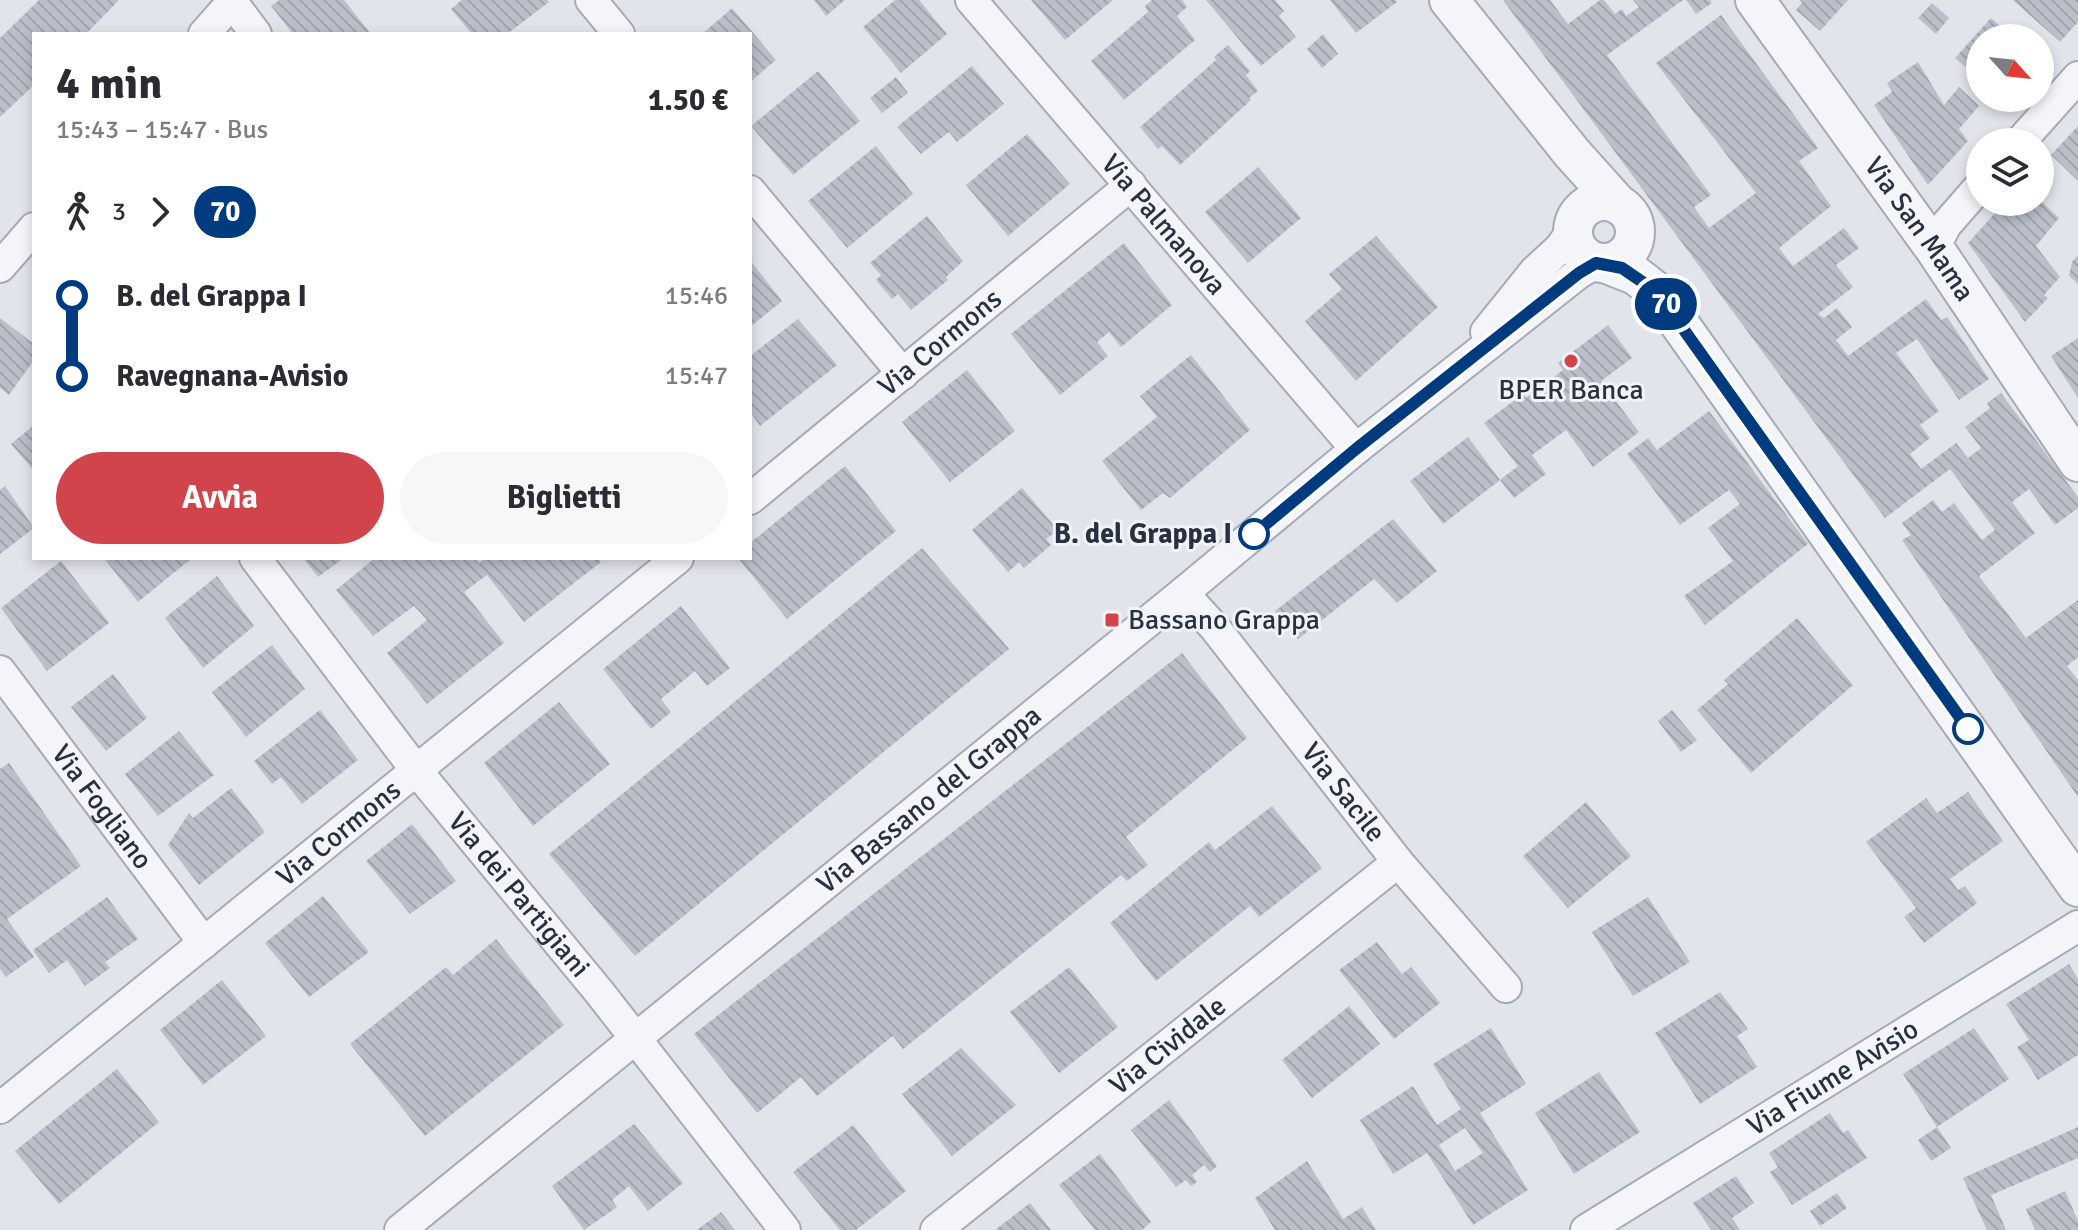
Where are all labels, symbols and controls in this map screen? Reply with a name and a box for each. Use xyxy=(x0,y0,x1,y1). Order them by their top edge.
north arrow xyxy=(1966,24,2054,112)
map controls xyxy=(1966,24,2054,216)
text: 4 min xyxy=(56,57,162,111)
text: 1.50 € xyxy=(648,82,728,119)
text: 15:43 – 15:47 · Bus xyxy=(56,114,268,146)
button: layers xyxy=(1966,128,2054,216)
street label: Via Palmanova xyxy=(1094,147,1233,302)
street label: Via San Mama xyxy=(1857,150,1982,308)
icon: walk xyxy=(56,190,100,234)
icon: forward xyxy=(138,190,182,234)
text: 70 xyxy=(210,195,240,229)
text: 3 xyxy=(112,196,126,228)
text: B. del Grappa I xyxy=(116,278,307,315)
line badge: 70 xyxy=(1630,278,1702,330)
text: 15:46 xyxy=(665,280,728,312)
street label: Via Cormons xyxy=(871,282,1009,403)
text: 70 xyxy=(1651,287,1681,321)
marker: BPER Banca xyxy=(1562,352,1580,370)
text: Ravegnana-Avisio xyxy=(116,358,348,395)
text: 15:47 xyxy=(665,360,728,392)
place label: BPER Banca xyxy=(1498,373,1644,407)
button: Avvia xyxy=(56,452,384,544)
button: Biglietti xyxy=(400,452,728,544)
place label: B. del Grappa I xyxy=(1054,517,1232,551)
marker: B. del Grappa I xyxy=(1239,519,1269,549)
place label: Bassano Grappa xyxy=(1128,603,1320,637)
marker: Bassano Grappa xyxy=(1103,611,1121,629)
street label: Via Bassano del Grappa xyxy=(810,698,1048,901)
unlabelled marker xyxy=(1953,714,1983,744)
street label: Via Sacile xyxy=(1294,736,1393,849)
street label: Via Fogliano xyxy=(44,738,160,876)
street label: Via Cormons xyxy=(270,773,408,894)
street label: Via dei Partigiani xyxy=(441,805,597,984)
street label: Via Cividale xyxy=(1102,989,1233,1102)
street label: Via Fiume Avisio xyxy=(1741,1012,1925,1143)

